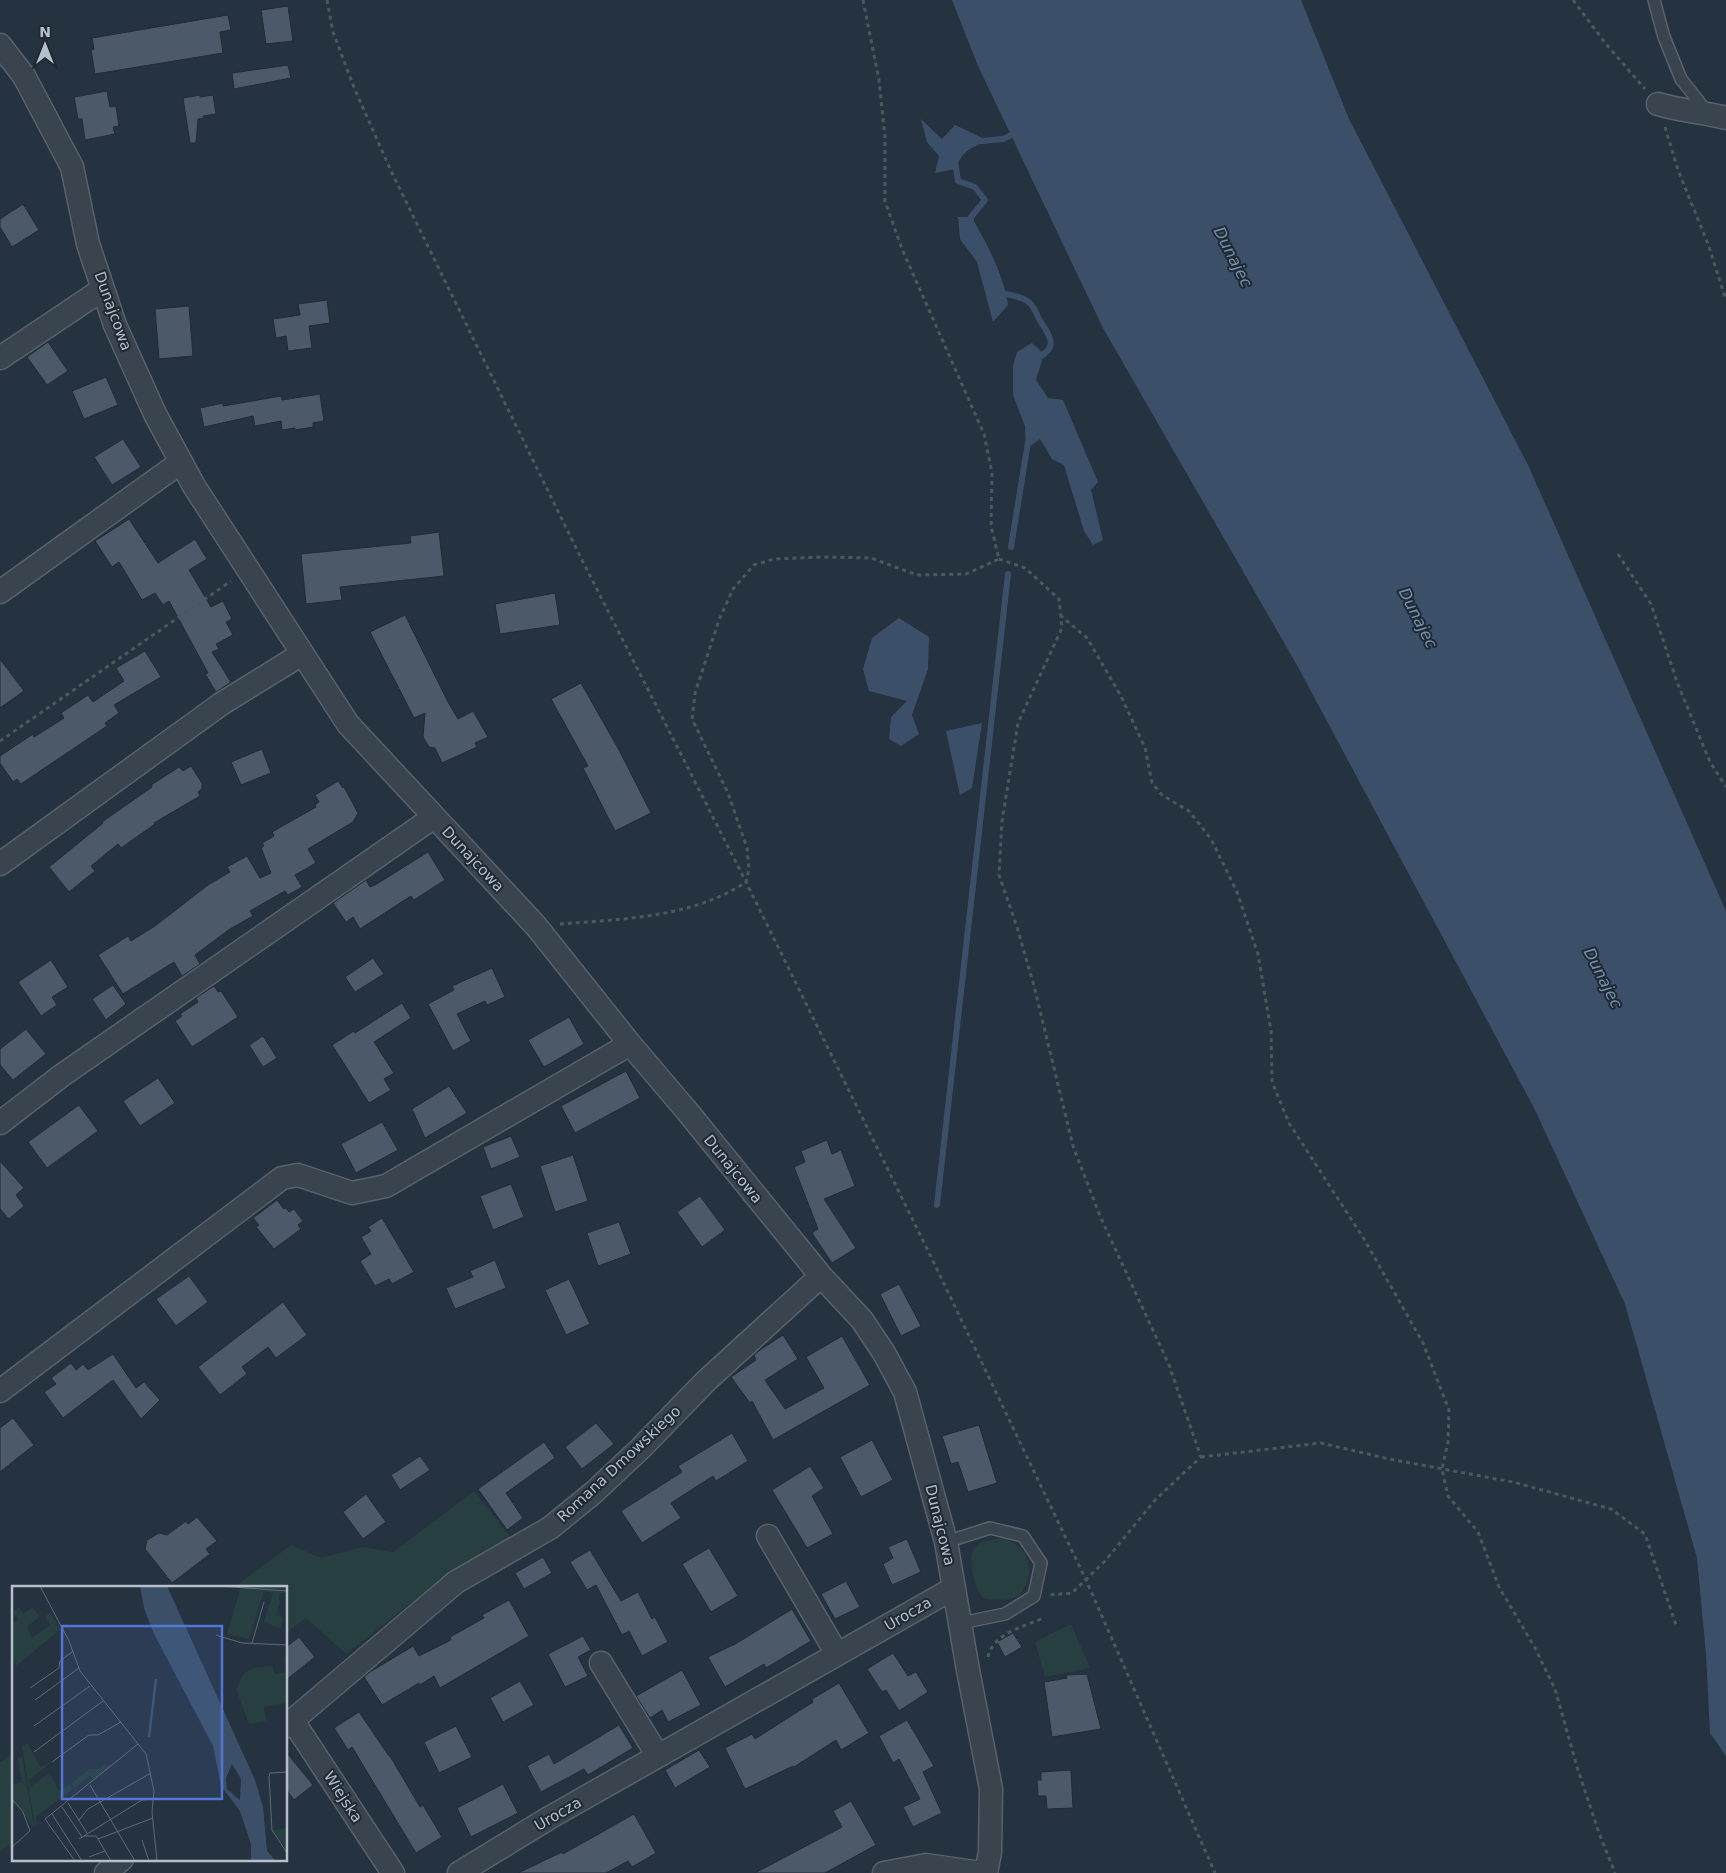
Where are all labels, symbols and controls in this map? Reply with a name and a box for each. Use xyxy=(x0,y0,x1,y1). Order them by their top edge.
north arrow xyxy=(20,20,70,70)
text: N xyxy=(39,24,51,40)
water label: Dunajec xyxy=(1210,224,1256,291)
street label: Dunajcowa xyxy=(90,269,136,353)
water label: Dunajec xyxy=(1395,585,1441,652)
street label: Dunajcowa xyxy=(438,823,508,895)
water label: Dunajec xyxy=(1580,945,1626,1012)
street label: Dunajcowa xyxy=(700,1131,766,1207)
street label: Romana Dmowskiego xyxy=(553,1402,685,1526)
street label: Dunajcowa xyxy=(921,1483,959,1567)
inset map xyxy=(12,1586,288,1860)
street label: Urocza xyxy=(881,1593,935,1635)
street label: Wiejska xyxy=(320,1768,366,1826)
street label: Urocza xyxy=(531,1793,585,1835)

